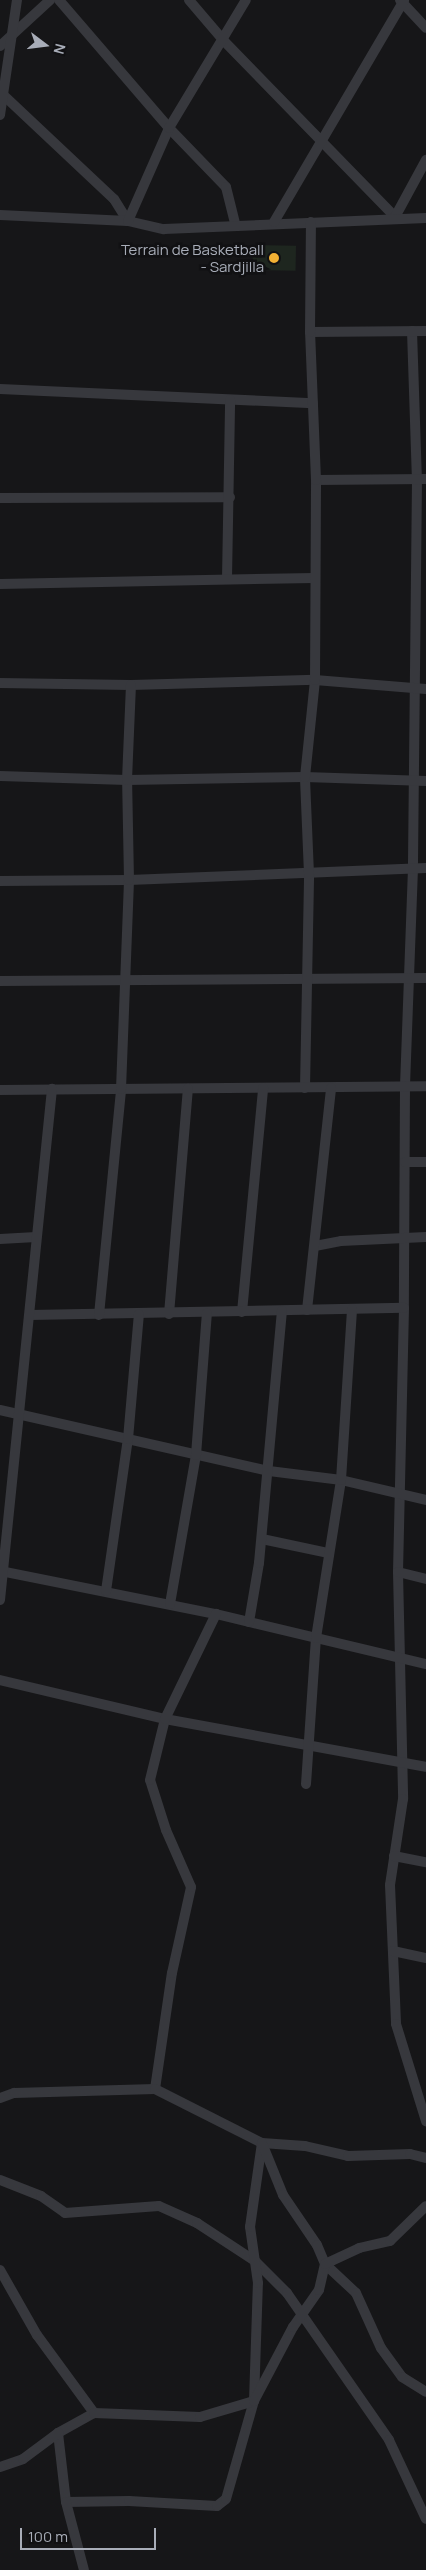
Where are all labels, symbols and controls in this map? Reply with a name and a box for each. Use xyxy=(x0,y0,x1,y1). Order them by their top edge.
north arrow xyxy=(20,20,70,70)
text: N xyxy=(49,42,70,56)
place label: Terrain de Basketball - Sardjilla xyxy=(121,240,264,275)
marker: Terrain de Basketball - Sardjilla xyxy=(268,252,280,264)
scale bar xyxy=(22,2518,159,2550)
text: 100 m xyxy=(28,2526,68,2547)

